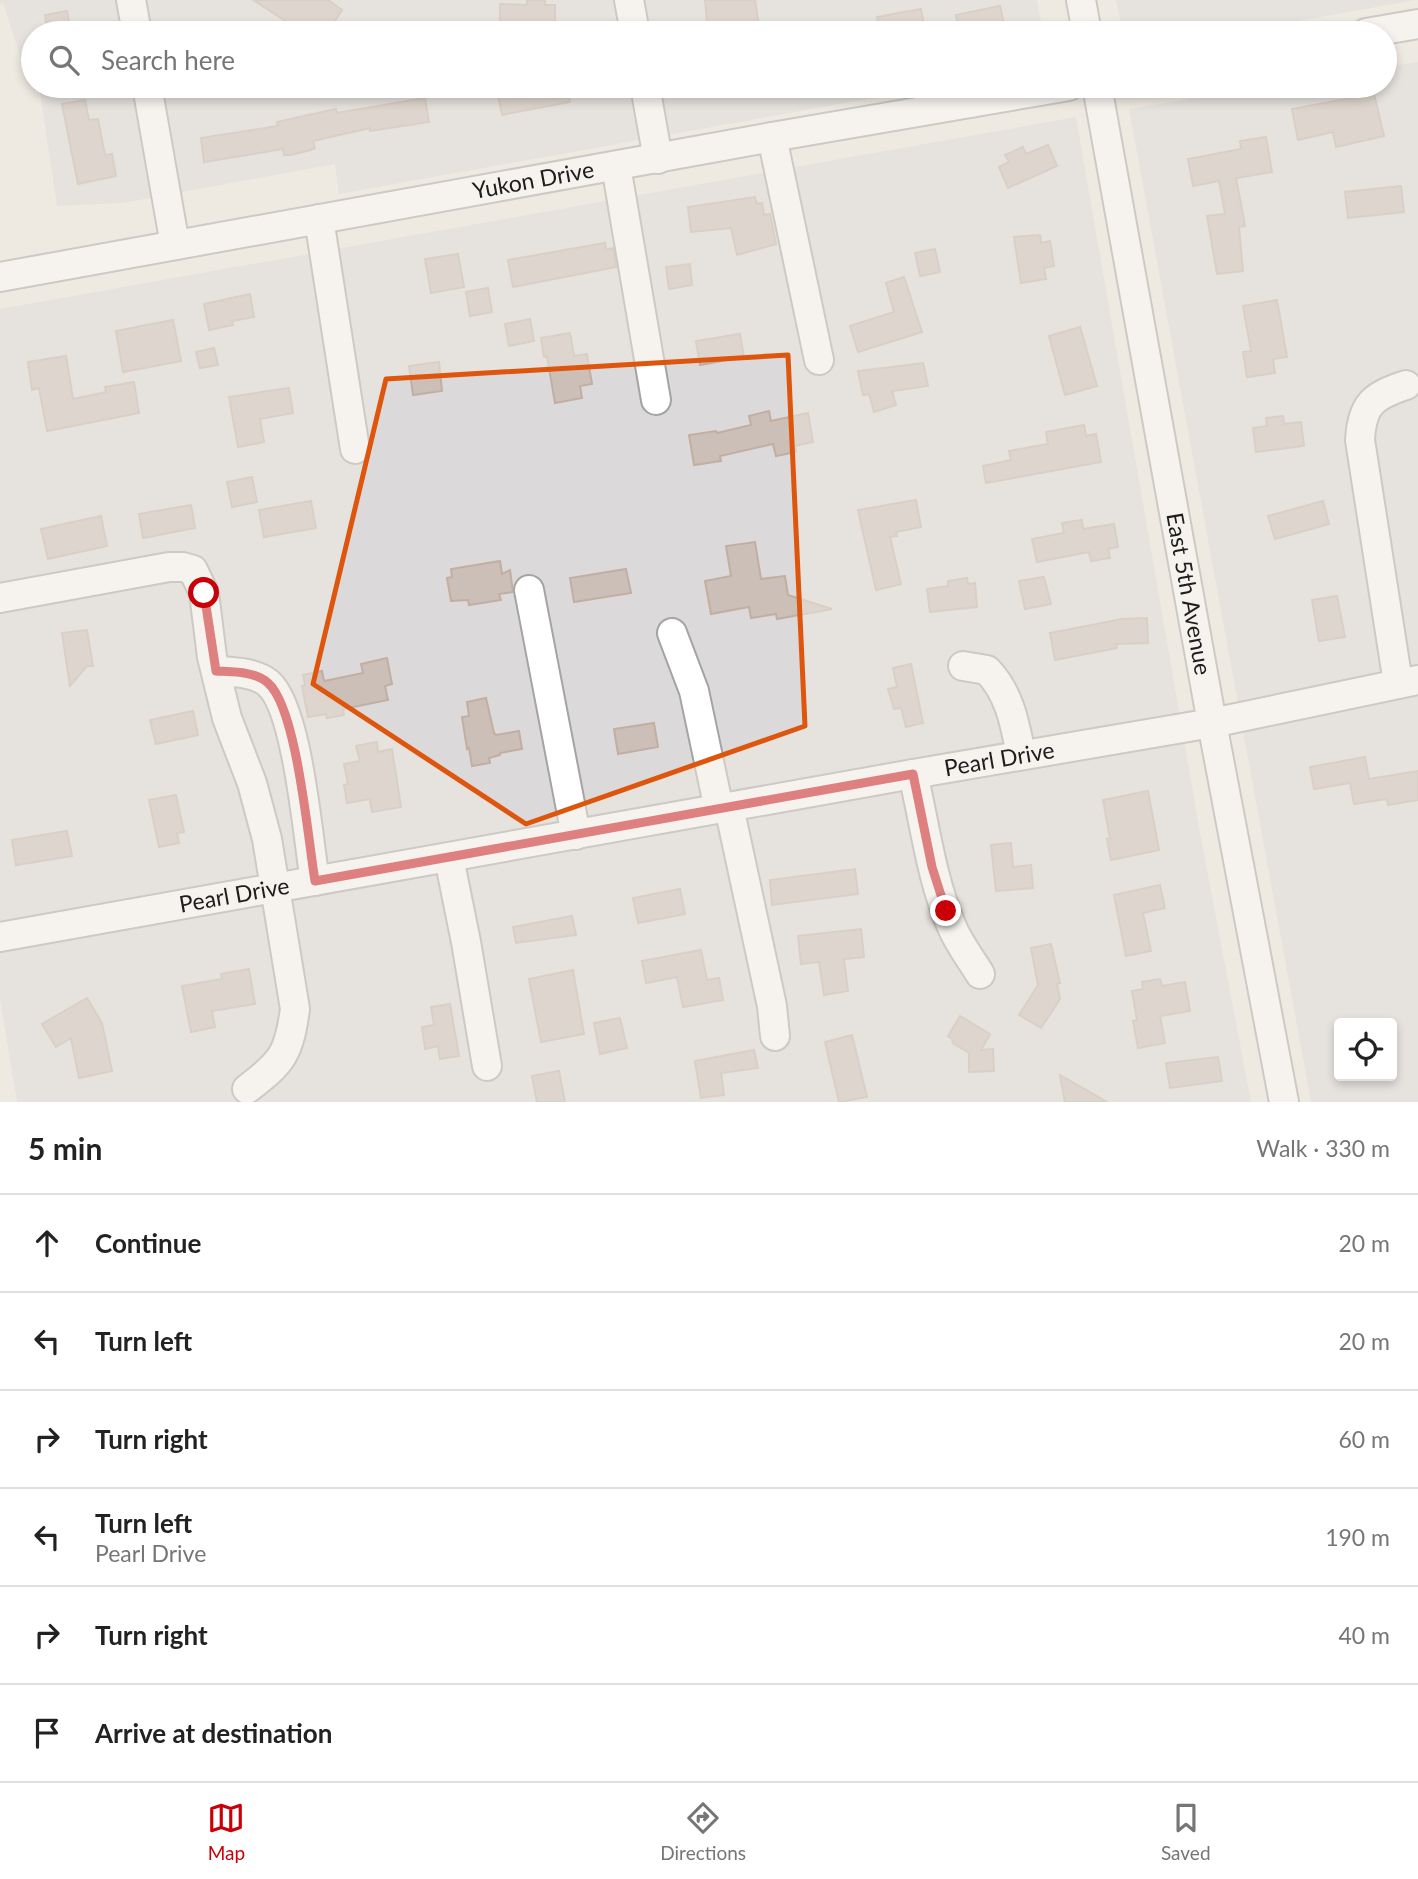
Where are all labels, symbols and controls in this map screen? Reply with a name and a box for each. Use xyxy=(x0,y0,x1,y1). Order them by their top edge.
search box xyxy=(21,21,1397,98)
icon: search xyxy=(45,41,83,79)
text: Search here xyxy=(101,44,235,76)
street label: Yukon Drive xyxy=(470,155,596,204)
street label: East 5th Avenue xyxy=(1161,510,1218,677)
route start xyxy=(188,577,219,608)
street label: Pearl Drive xyxy=(942,735,1056,781)
street label: Pearl Drive xyxy=(177,871,291,918)
route end xyxy=(930,895,961,926)
map controls xyxy=(1334,1018,1397,1081)
button: locate xyxy=(1334,1018,1397,1081)
text: 5 min xyxy=(28,1130,102,1166)
text: Walk · 330 m xyxy=(1256,1134,1390,1162)
icon: ahead xyxy=(28,1224,66,1262)
text: Continue xyxy=(95,1227,201,1259)
text: 20 m xyxy=(1339,1229,1390,1257)
icon: left xyxy=(28,1322,66,1360)
text: Turn left xyxy=(95,1325,192,1357)
text: 20 m xyxy=(1339,1327,1390,1355)
icon: right xyxy=(28,1420,66,1458)
text: Turn right xyxy=(95,1423,208,1455)
text: 60 m xyxy=(1339,1425,1390,1453)
text: Turn left xyxy=(95,1507,192,1539)
icon: left xyxy=(28,1518,66,1556)
text: 190 m xyxy=(1325,1523,1390,1551)
text: Pearl Drive xyxy=(95,1539,206,1567)
icon: right xyxy=(28,1616,66,1654)
text: Turn right xyxy=(95,1619,208,1651)
text: 40 m xyxy=(1339,1621,1390,1649)
icon: arrive xyxy=(28,1714,66,1752)
text: Arrive at destination xyxy=(95,1717,332,1749)
tab: Map xyxy=(207,1799,245,1864)
tab: Directions xyxy=(660,1799,746,1864)
tab: Saved xyxy=(1161,1799,1211,1864)

